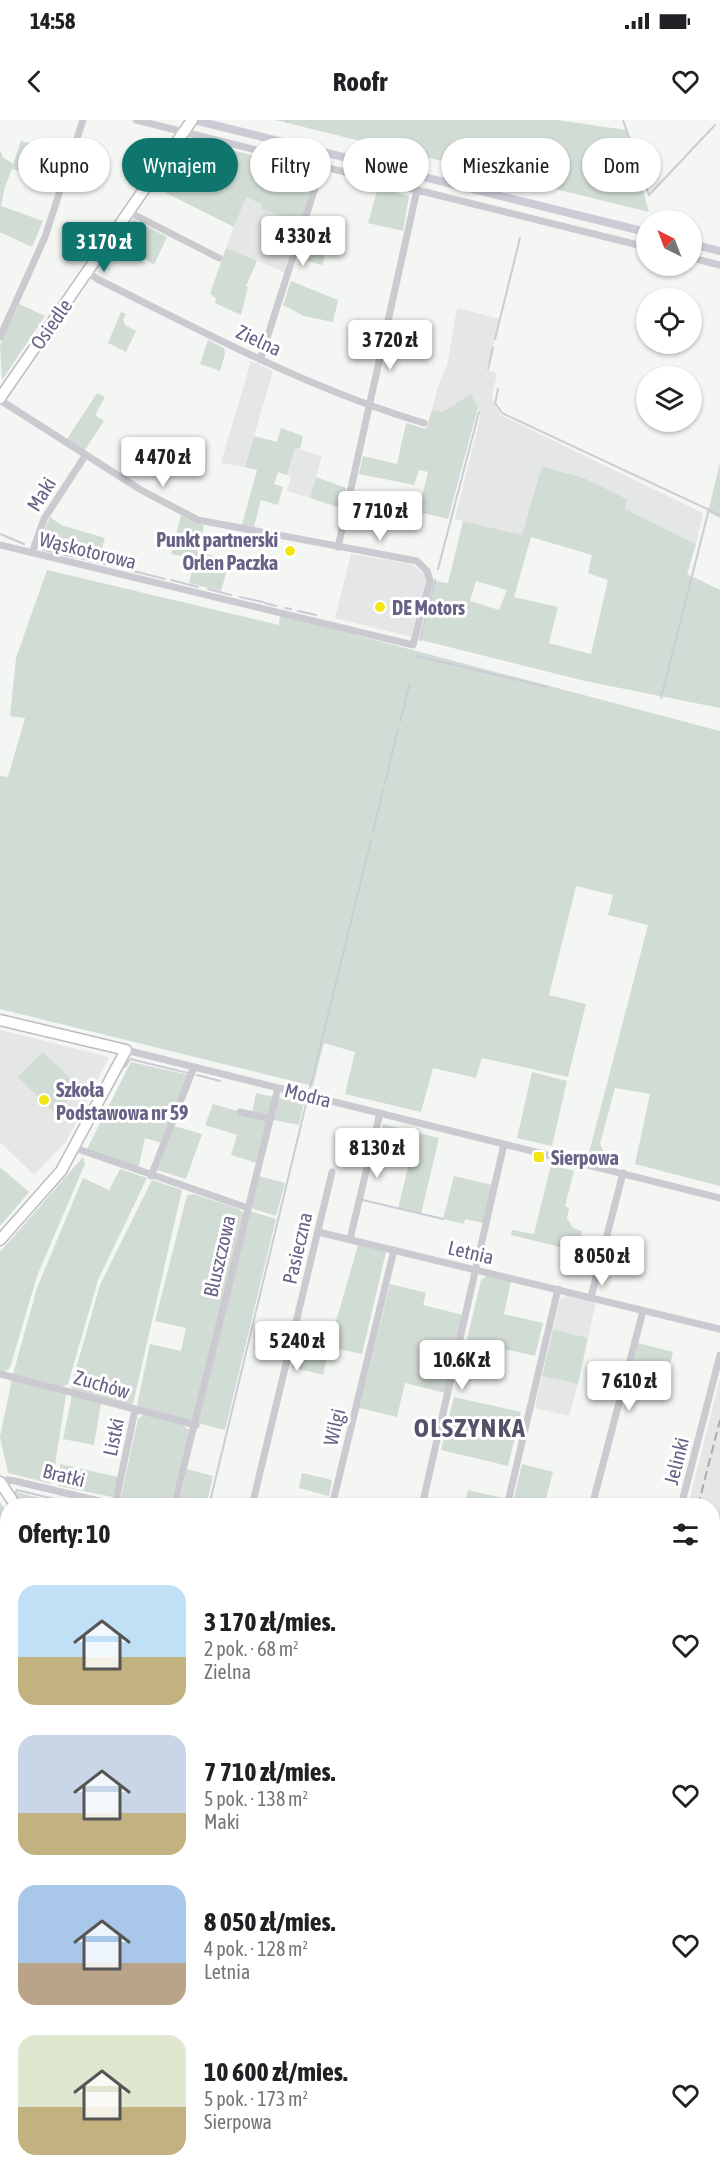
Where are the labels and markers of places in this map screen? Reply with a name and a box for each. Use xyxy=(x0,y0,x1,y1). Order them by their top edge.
pin: 4 330 zł xyxy=(241,216,365,267)
pin: 3 170 zł xyxy=(42,222,166,273)
pin: 3 720 zł xyxy=(328,320,452,371)
pin: 4 470 zł xyxy=(101,437,225,488)
pin: 7 710 zł xyxy=(318,491,442,542)
place label: Punkt partnerski Orlen Paczka xyxy=(156,528,278,574)
marker: Punkt partnerski Orlen Paczka xyxy=(283,544,297,558)
place label: DE Motors xyxy=(392,596,465,619)
marker: DE Motors xyxy=(373,600,387,614)
place label: Szkoła Podstawowa nr 59 xyxy=(56,1078,188,1124)
marker: Szkoła Podstawowa nr 59 xyxy=(37,1093,51,1107)
pin: 8 130 zł xyxy=(315,1128,439,1179)
place label: Sierpowa xyxy=(551,1146,619,1169)
marker: Sierpowa xyxy=(532,1150,546,1164)
pin: 8 050 zł xyxy=(540,1236,664,1287)
pin: 5 240 zł xyxy=(235,1321,359,1372)
pin: 10.6K zł xyxy=(400,1340,524,1391)
pin: 7 610 zł xyxy=(567,1361,691,1412)

